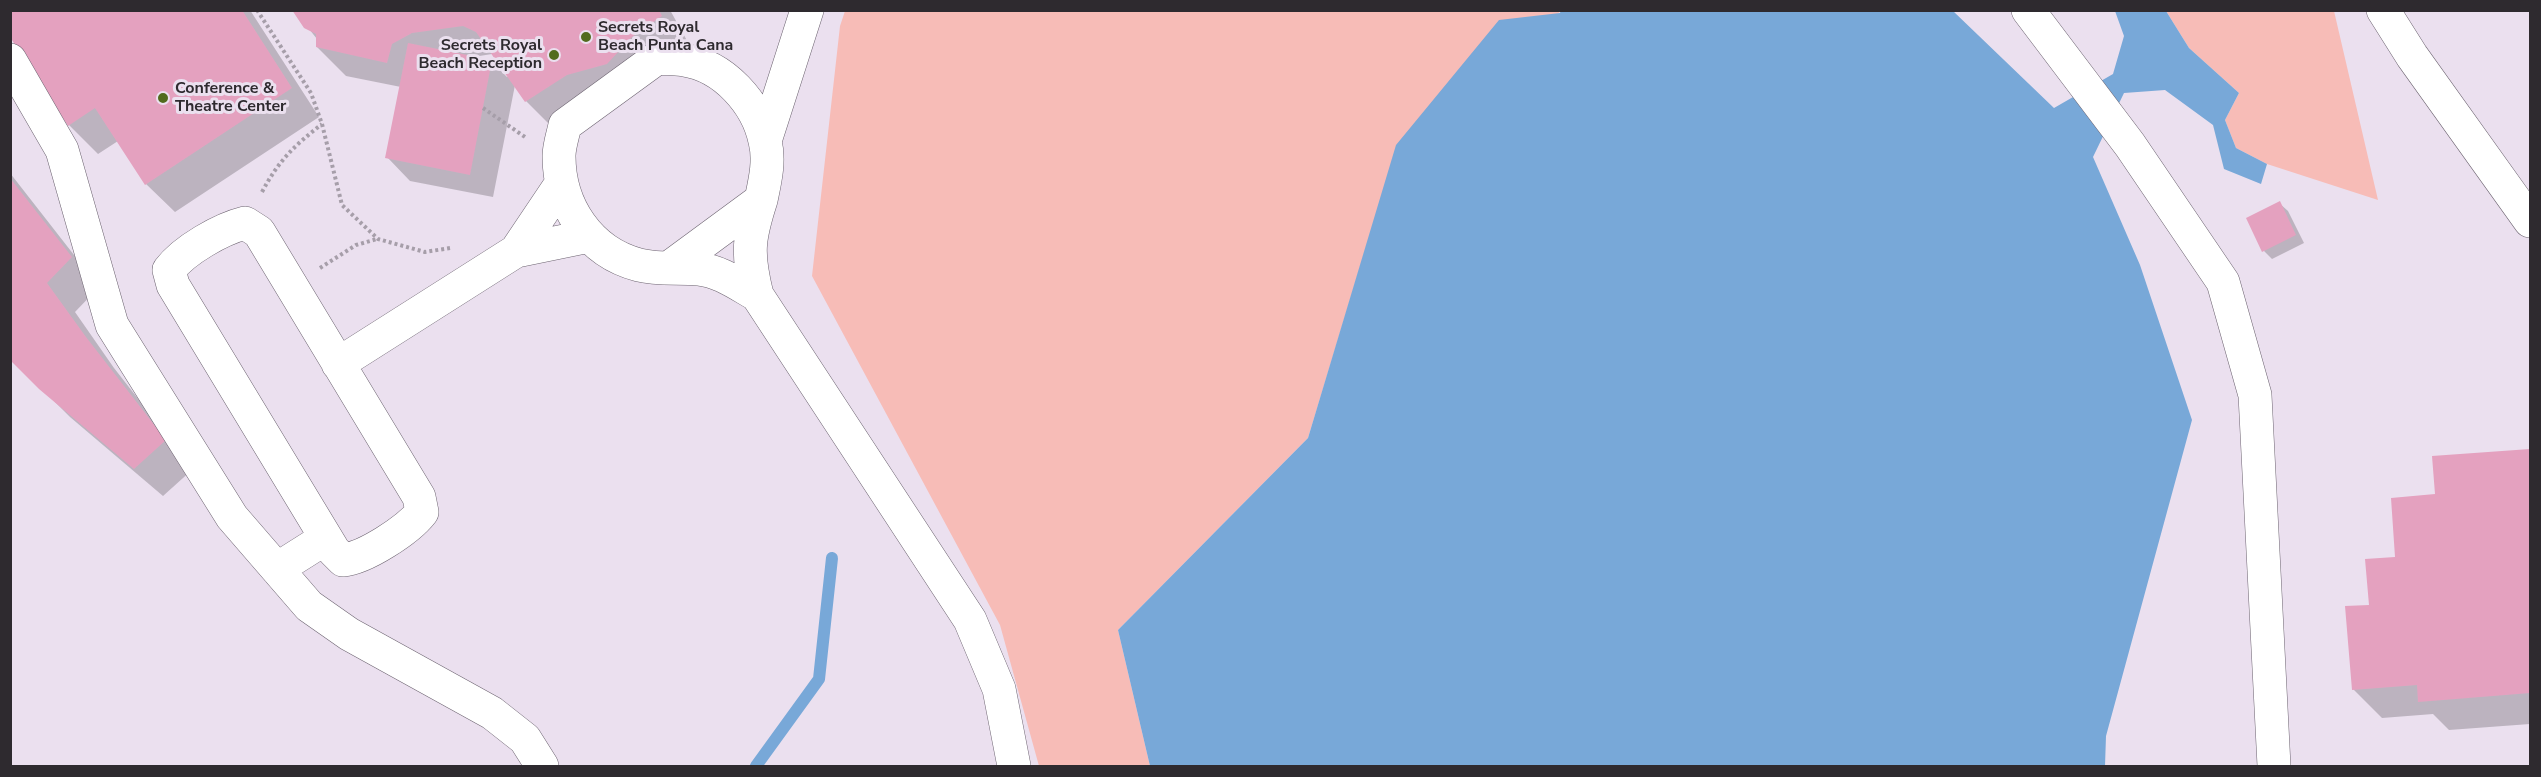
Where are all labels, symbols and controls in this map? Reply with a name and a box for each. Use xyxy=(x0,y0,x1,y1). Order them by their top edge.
place label: Secrets Royal Beach Punta Cana xyxy=(598,18,733,56)
marker: Secrets Royal Beach Punta Cana xyxy=(579,30,593,44)
place label: Secrets Royal Beach Reception xyxy=(419,36,542,74)
marker: Secrets Royal Beach Reception xyxy=(547,48,561,62)
place label: Conference & Theatre Center xyxy=(175,79,286,117)
marker: Conference & Theatre Center xyxy=(156,91,170,105)

